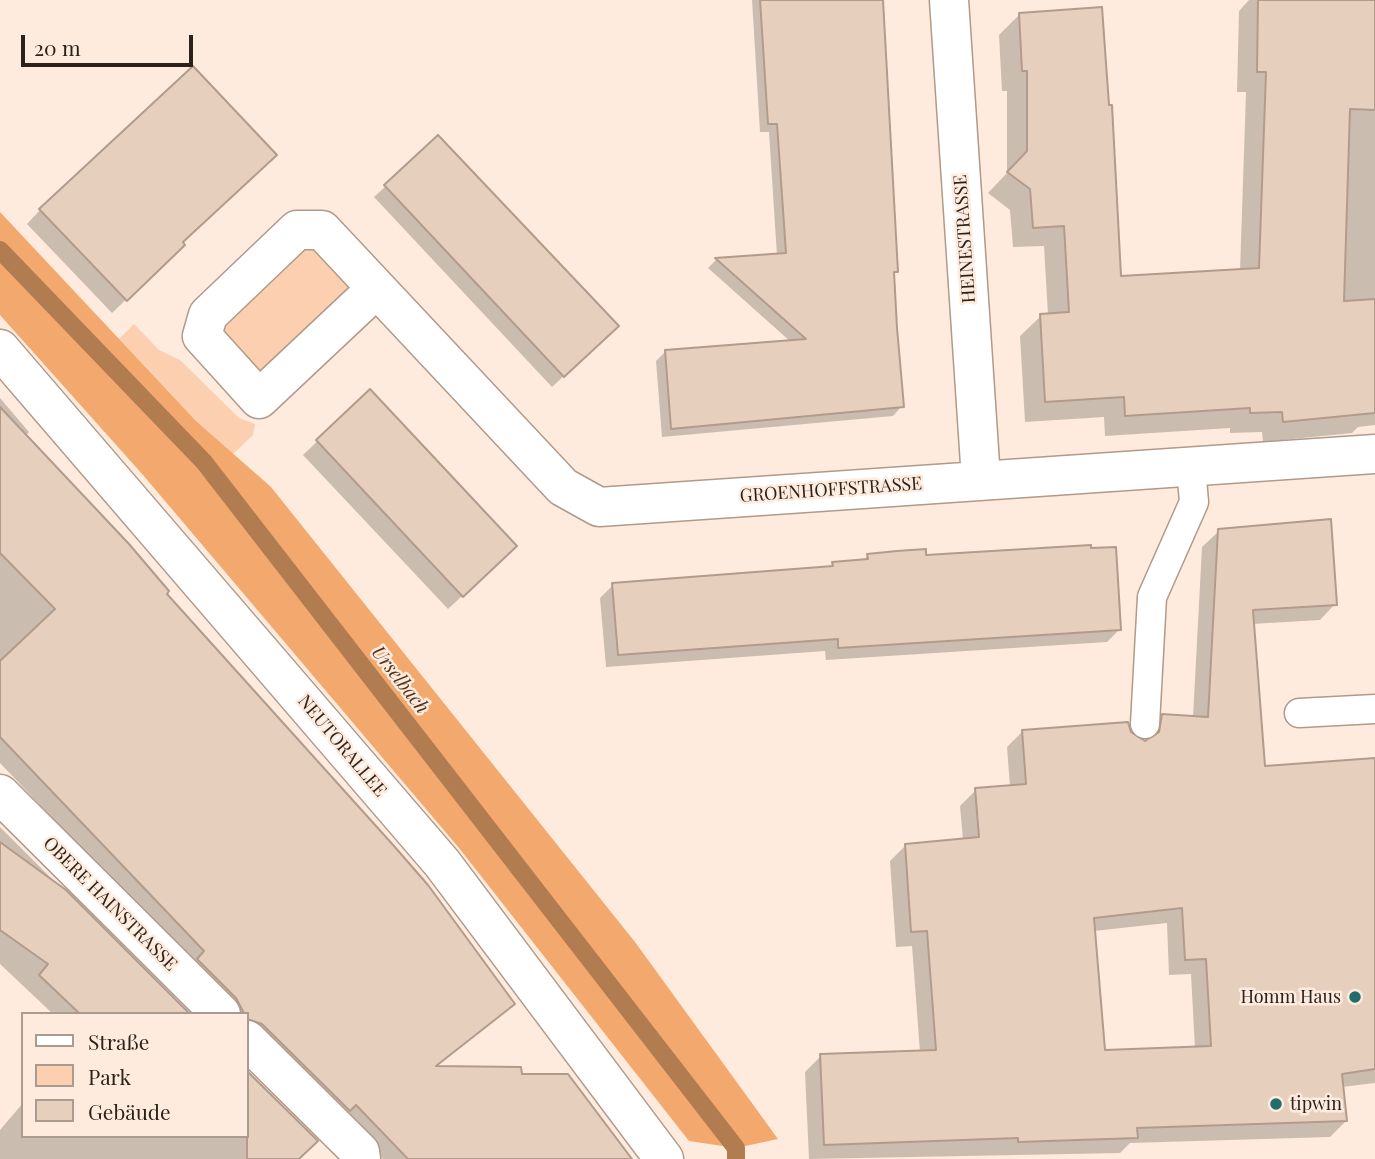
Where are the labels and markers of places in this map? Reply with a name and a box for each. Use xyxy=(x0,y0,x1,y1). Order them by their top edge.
place label: Homm Haus xyxy=(1240,986,1341,1008)
marker: Homm Haus xyxy=(1347,989,1363,1005)
place label: tipwin xyxy=(1290,1093,1342,1115)
marker: tipwin xyxy=(1268,1096,1284,1112)

